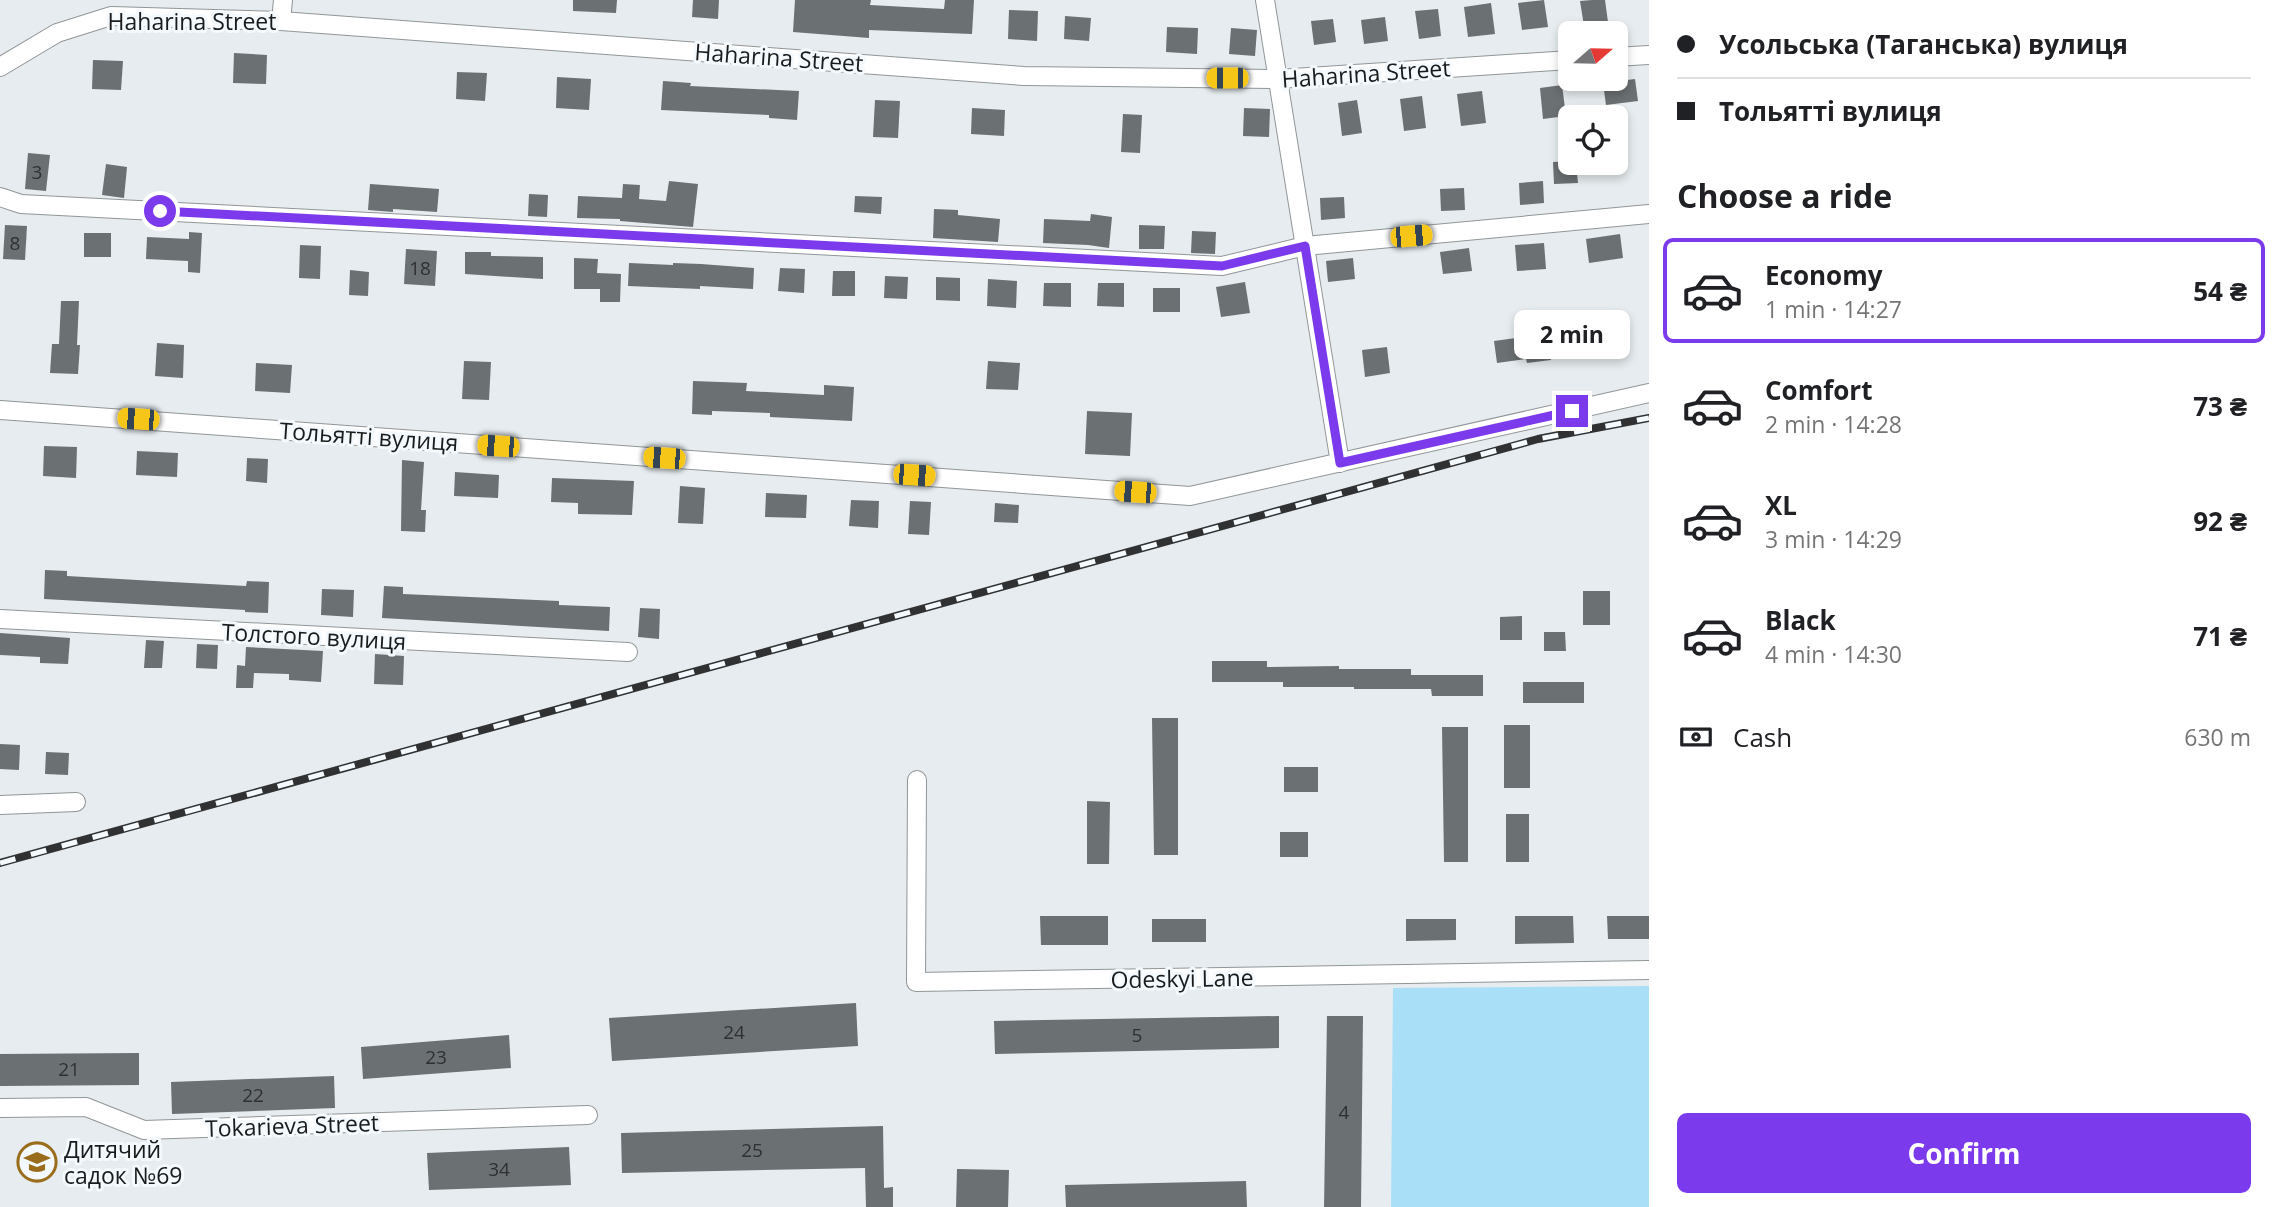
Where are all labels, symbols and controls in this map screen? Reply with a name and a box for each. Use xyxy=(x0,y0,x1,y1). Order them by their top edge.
street label: Haharina Street xyxy=(108,5,276,37)
north arrow xyxy=(1558,21,1628,91)
map controls xyxy=(1558,21,1628,175)
text: Усольська (Таганська) вулиця xyxy=(1719,26,2128,62)
street label: Haharina Street xyxy=(694,35,864,79)
street label: Haharina Street xyxy=(1281,51,1451,95)
car xyxy=(1207,68,1249,89)
text: Тольятті вулиця xyxy=(1719,93,1942,129)
button: locate xyxy=(1558,105,1628,175)
house number: 3 xyxy=(32,159,42,185)
text: Choose a ride xyxy=(1677,174,1892,217)
route start xyxy=(144,195,176,227)
car xyxy=(1390,224,1433,248)
house number: 8 xyxy=(10,230,20,256)
house number: 18 xyxy=(409,255,431,281)
text: Economy xyxy=(1765,257,1883,293)
icon: car xyxy=(1681,259,1744,322)
text: 54 ₴ xyxy=(2193,273,2247,309)
text: 1 min · 14:27 xyxy=(1765,293,1902,325)
callout: 2 min xyxy=(1514,310,1630,358)
text: 2 min xyxy=(1540,318,1604,350)
text: Comfort xyxy=(1765,372,1872,408)
icon: car xyxy=(1681,374,1744,437)
text: 73 ₴ xyxy=(2193,388,2247,424)
route end xyxy=(1556,395,1588,427)
car xyxy=(117,407,160,431)
text: 2 min · 14:28 xyxy=(1765,408,1902,440)
street label: Тольятті вулиця xyxy=(279,414,459,458)
car xyxy=(477,434,520,458)
car xyxy=(643,446,686,470)
car xyxy=(893,463,936,487)
car xyxy=(1114,480,1157,504)
text: XL xyxy=(1765,487,1797,523)
icon: car xyxy=(1681,489,1744,552)
text: 92 ₴ xyxy=(2193,503,2247,539)
text: 3 min · 14:29 xyxy=(1765,523,1902,555)
text: Black xyxy=(1765,602,1836,638)
icon: car xyxy=(1681,604,1744,667)
street label: Толстого вулиця xyxy=(221,615,407,657)
text: 71 ₴ xyxy=(2193,618,2247,654)
text: 4 min · 14:30 xyxy=(1765,638,1902,670)
icon: cash xyxy=(1677,718,1715,756)
text: Cash xyxy=(1733,719,1792,755)
text: 630 m xyxy=(2184,721,2251,753)
street label: Odeskyi Lane xyxy=(1110,961,1254,995)
house number: 24 xyxy=(723,1019,745,1045)
house number: 5 xyxy=(1132,1022,1142,1048)
house number: 23 xyxy=(425,1044,447,1070)
house number: 21 xyxy=(58,1056,80,1082)
house number: 22 xyxy=(242,1082,264,1108)
house number: 4 xyxy=(1339,1099,1350,1125)
street label: Tokarieva Street xyxy=(205,1106,379,1144)
button: Confirm xyxy=(1677,1113,2251,1193)
place label: Дитячий садок №69 xyxy=(64,1133,182,1191)
house number: 25 xyxy=(741,1137,763,1163)
school or university icon: Дитячий садок №69 xyxy=(16,1141,58,1183)
house number: 34 xyxy=(488,1156,510,1182)

